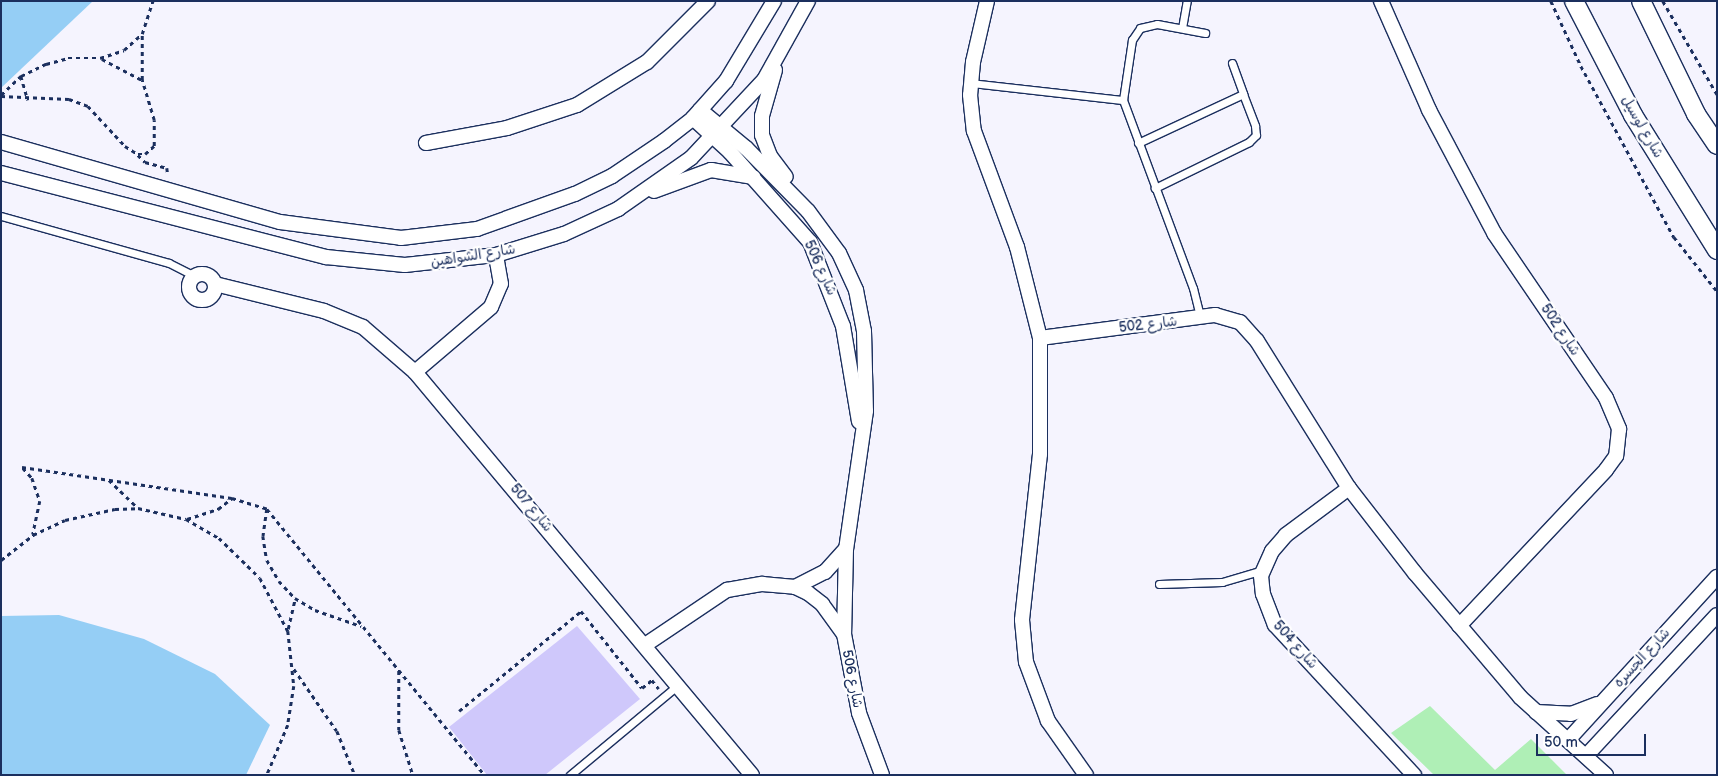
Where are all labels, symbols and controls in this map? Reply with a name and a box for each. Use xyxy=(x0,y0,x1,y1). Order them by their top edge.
street label: شارع لوسيل xyxy=(1617,93,1667,161)
street label: شارع 506 xyxy=(800,238,840,298)
street label: شارع الشواهين xyxy=(429,241,517,271)
street label: شارع 502 xyxy=(1537,301,1583,359)
street label: شارع 502 xyxy=(1118,313,1178,337)
street label: شارع 507 xyxy=(506,481,556,535)
street label: شارع 504 xyxy=(1269,618,1321,672)
street label: شارع الجسره xyxy=(1610,625,1674,691)
street label: شارع 506 xyxy=(838,648,866,710)
scale bar xyxy=(1538,724,1648,756)
text: 50 m xyxy=(1544,733,1578,752)

